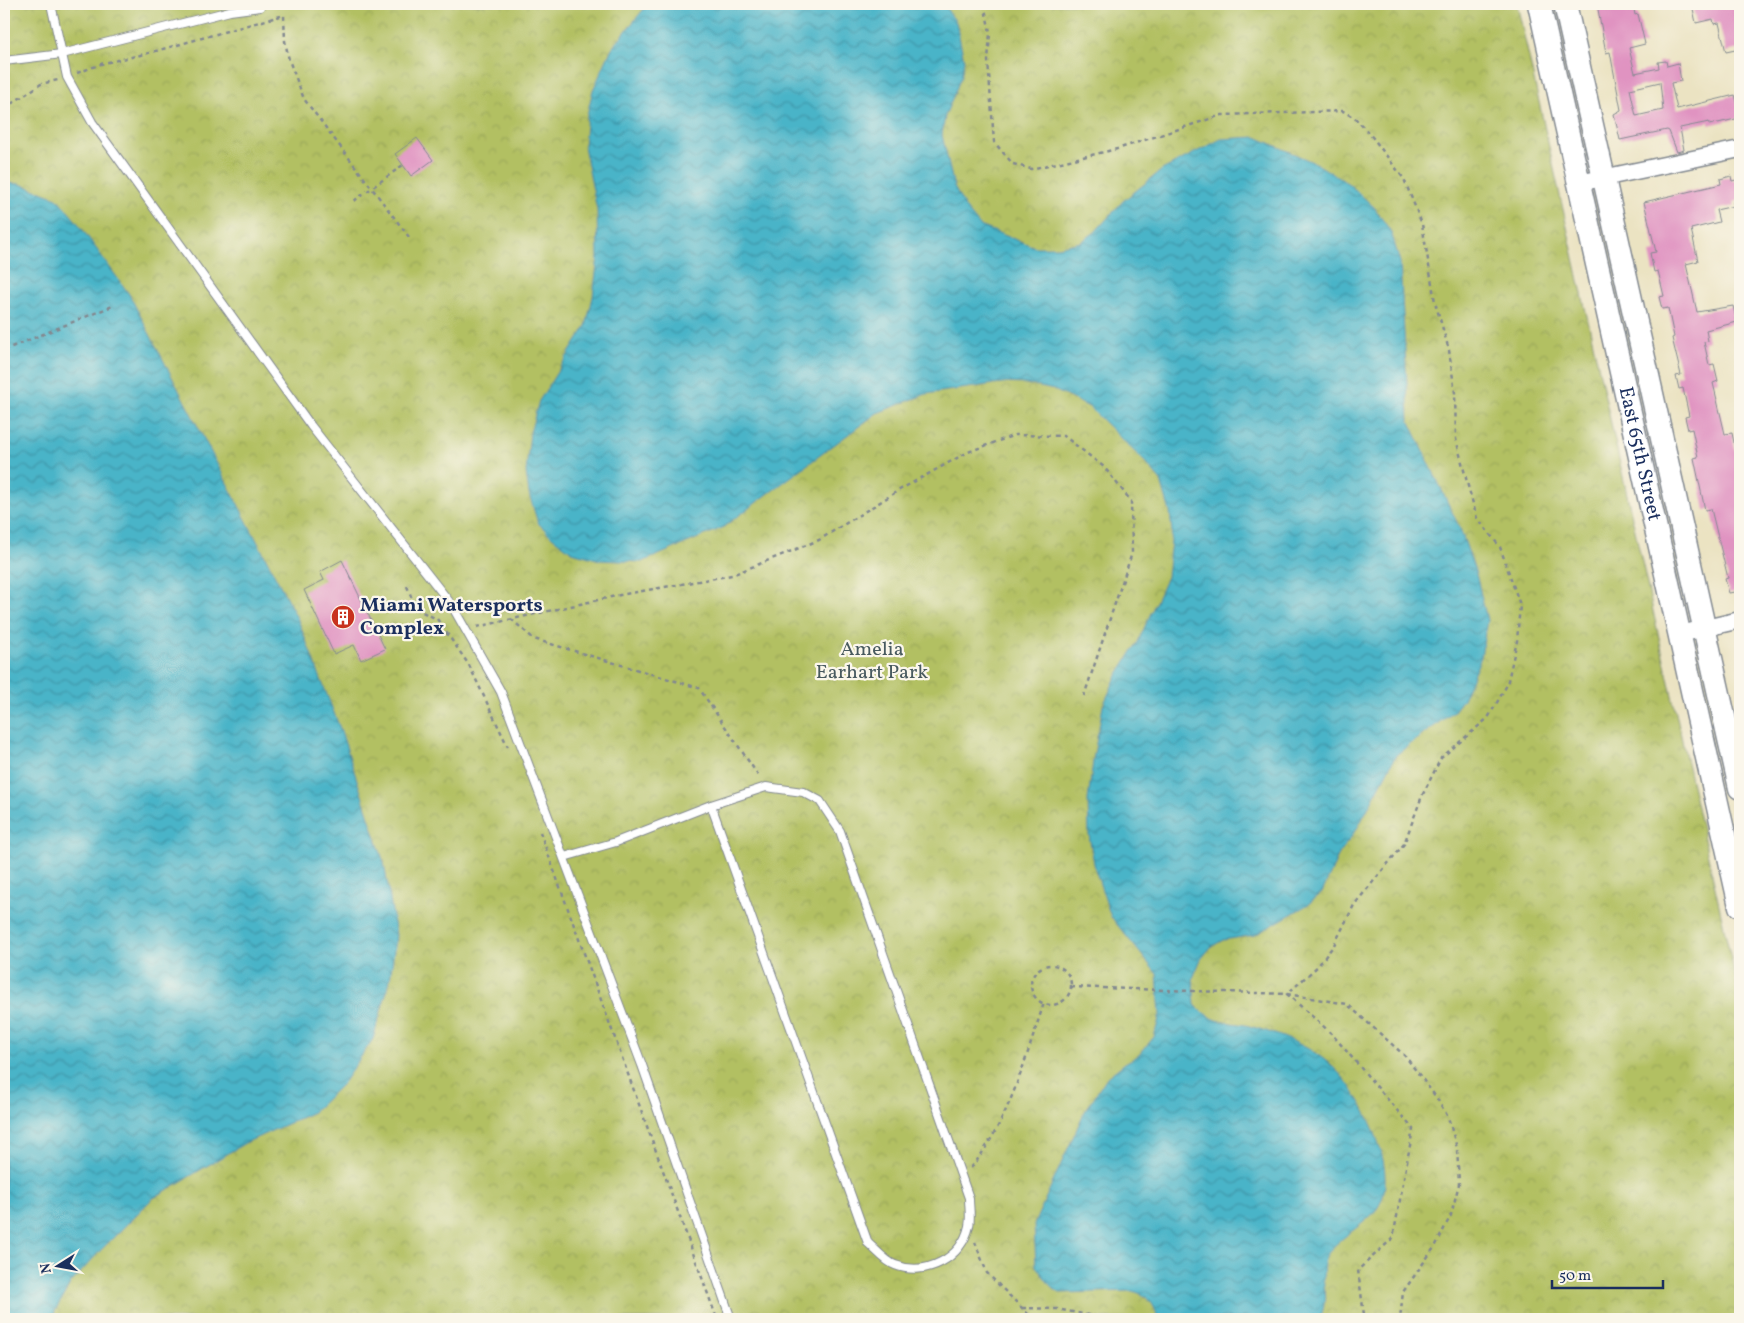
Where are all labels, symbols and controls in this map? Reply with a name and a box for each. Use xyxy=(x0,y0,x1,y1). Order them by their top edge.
street label: East 65th Street xyxy=(1611,384,1668,524)
place label: Miami Watersports Complex xyxy=(360,592,543,643)
building icon: Miami Watersports Complex xyxy=(330,604,356,630)
park label: Amelia Earhart Park xyxy=(816,636,928,687)
north arrow xyxy=(32,1240,82,1290)
scale bar xyxy=(1552,1258,1663,1290)
text: N xyxy=(36,1261,57,1275)
text: 50 m xyxy=(1559,1266,1591,1287)

